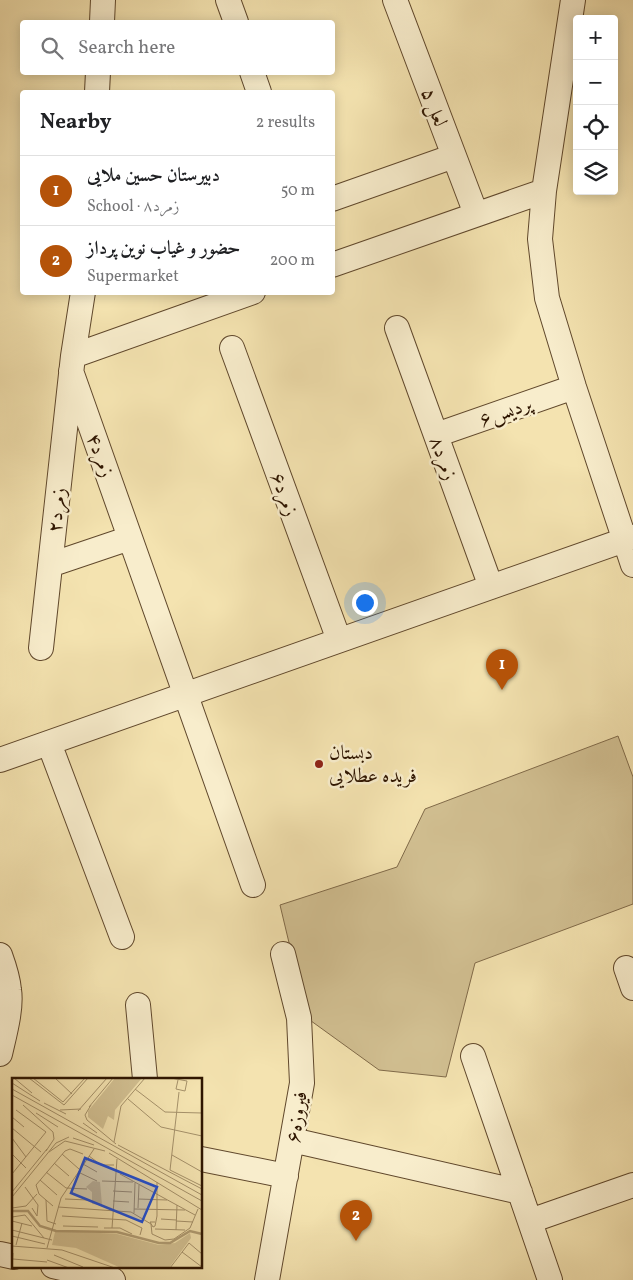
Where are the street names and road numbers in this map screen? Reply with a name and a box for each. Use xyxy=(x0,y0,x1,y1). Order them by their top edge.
street label: لعل ۵ xyxy=(413,84,453,131)
street label: پردیس۶ xyxy=(476,390,538,435)
street label: زمرد۴ xyxy=(78,430,120,482)
street label: زمرد۸ xyxy=(421,433,463,485)
street label: زمرد۶ xyxy=(262,469,304,521)
street label: زمرد۲ xyxy=(42,486,74,534)
street label: فیروزه۶ xyxy=(280,1089,316,1145)

